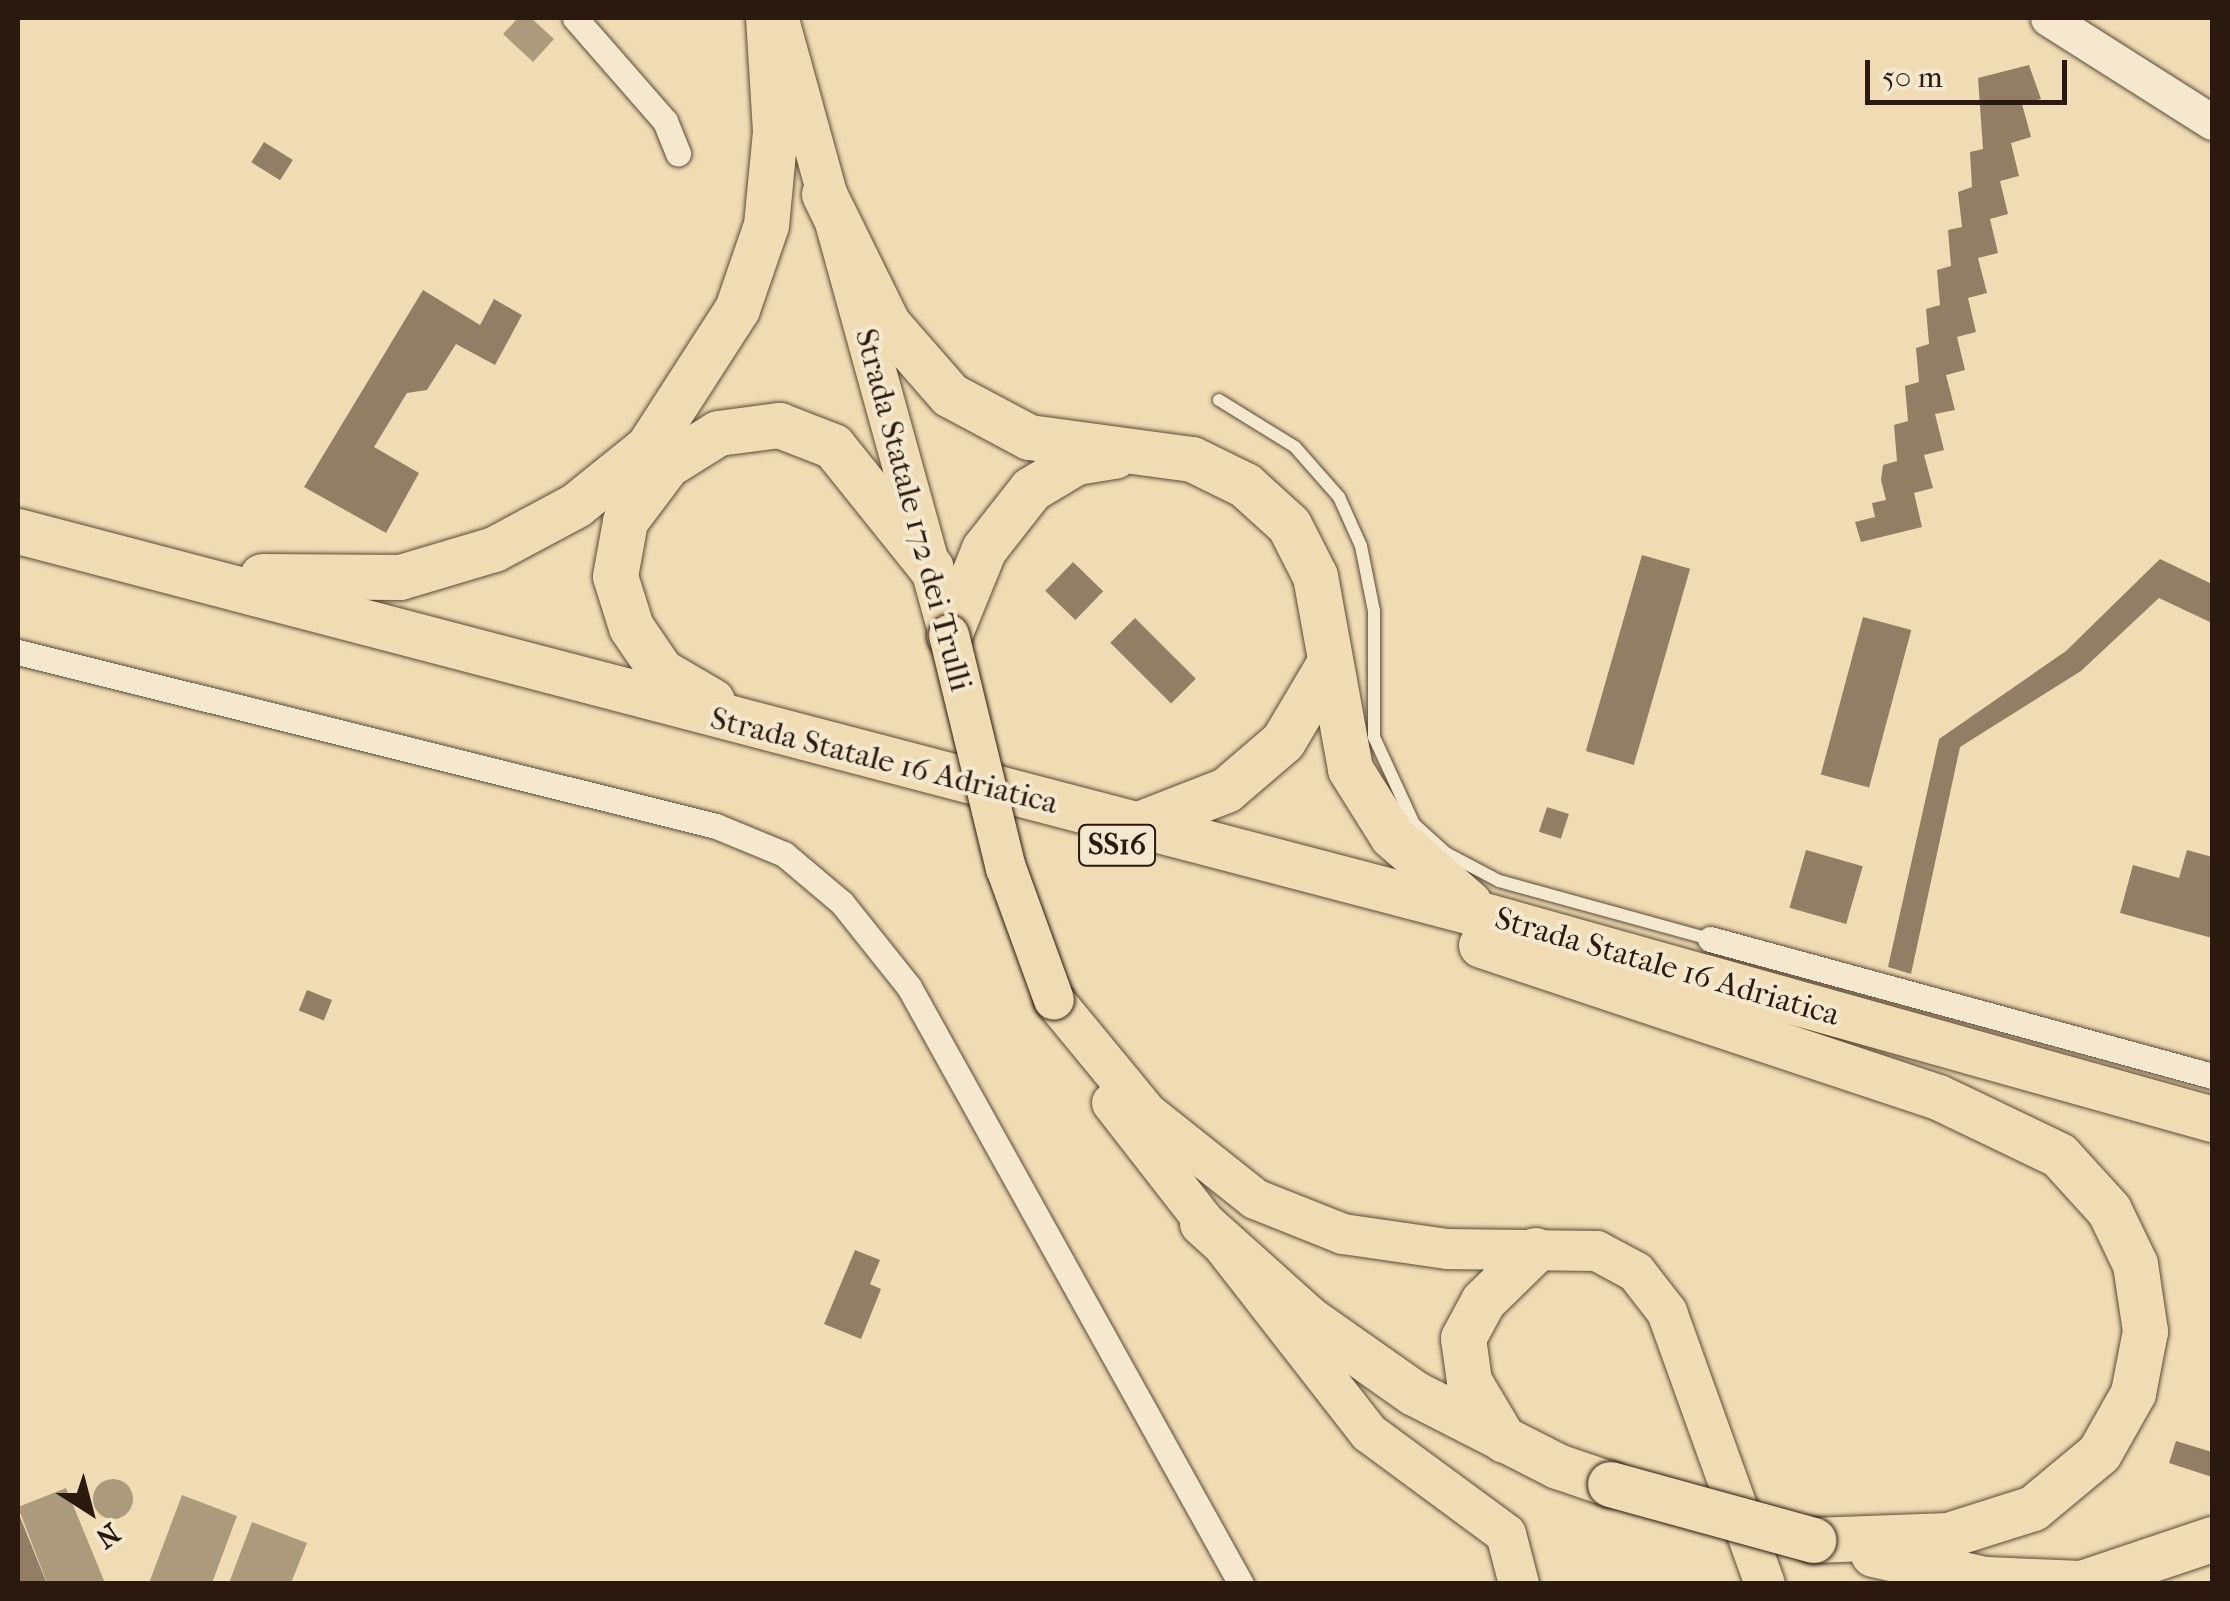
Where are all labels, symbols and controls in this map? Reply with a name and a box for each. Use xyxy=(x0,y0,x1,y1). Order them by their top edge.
scale bar xyxy=(1870,40,2072,102)
text: 50 m xyxy=(1882,60,1943,95)
street label: Strada Statale 172 dei Trulli xyxy=(846,325,980,695)
street label: Strada Statale 16 Adriatica xyxy=(706,699,1062,823)
road number: SS16 xyxy=(1077,820,1157,870)
street label: Strada Statale 16 Adriatica xyxy=(1490,899,1844,1035)
north arrow xyxy=(40,1461,140,1561)
text: N xyxy=(90,1516,126,1555)

